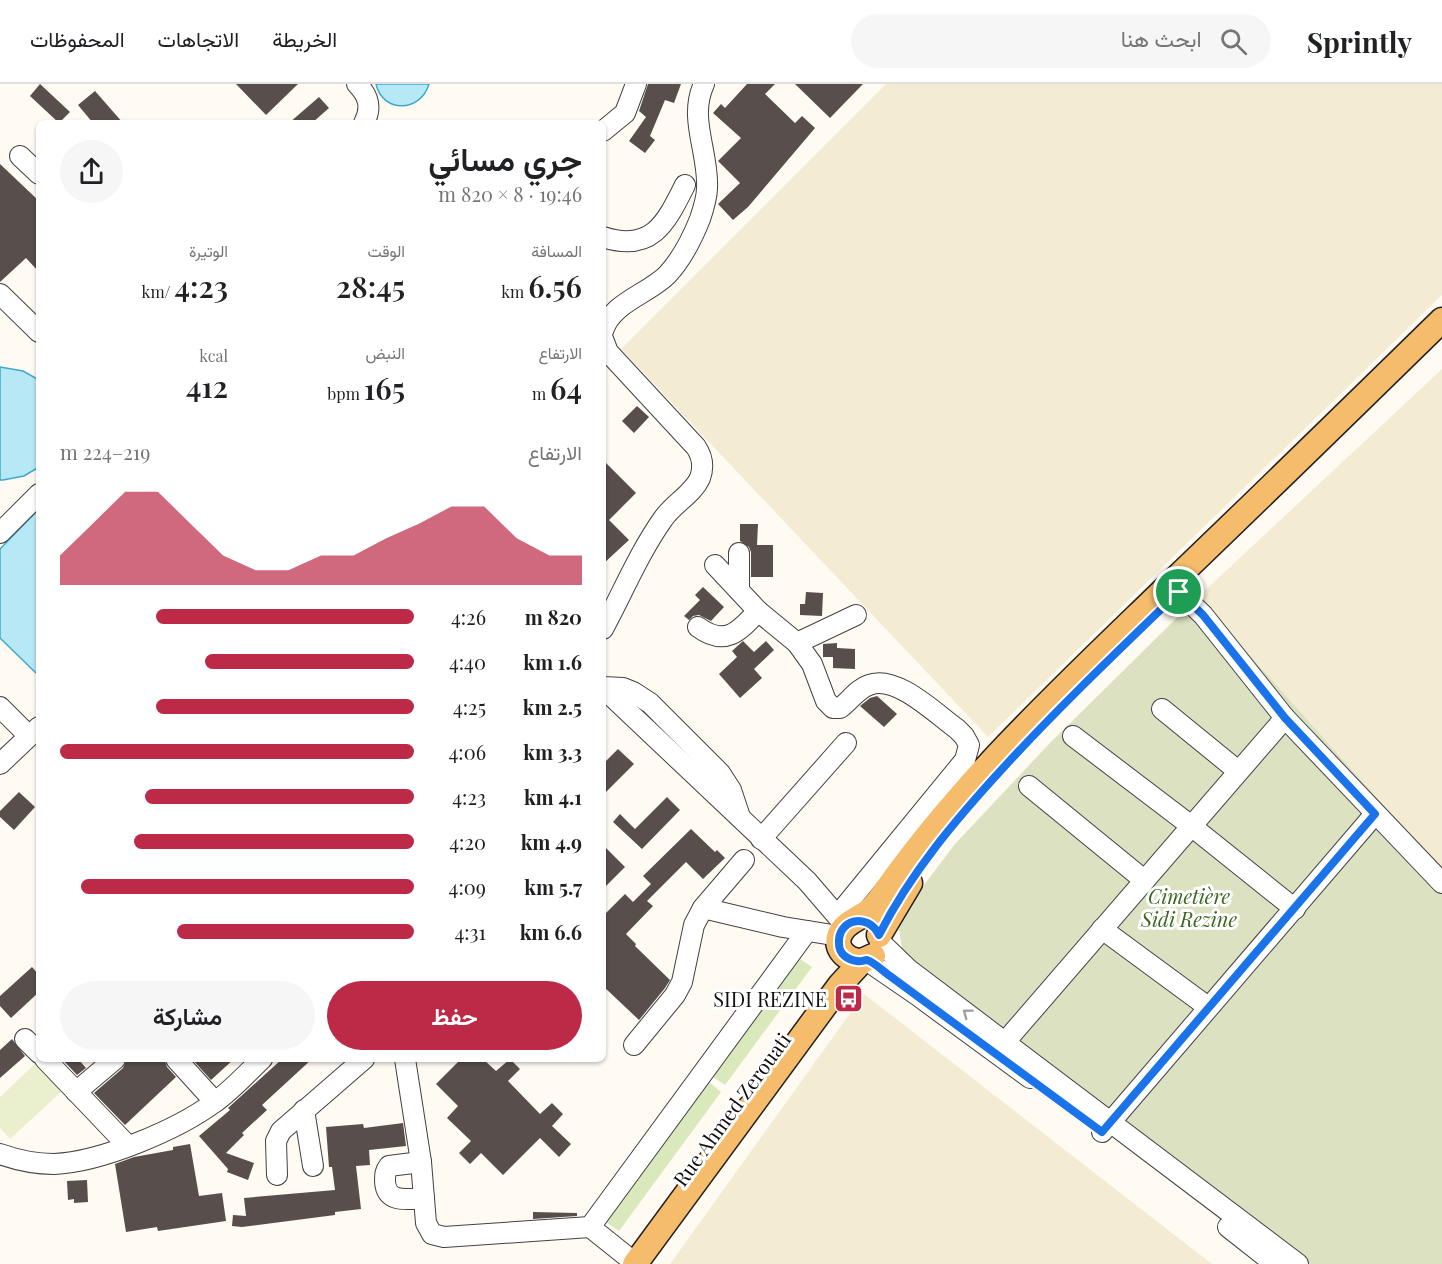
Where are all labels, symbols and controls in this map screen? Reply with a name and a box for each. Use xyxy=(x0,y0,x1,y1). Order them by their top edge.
search box xyxy=(851,14,1271,68)
text: ابحث هنا xyxy=(1121,23,1202,53)
text: Sprintly xyxy=(1307,23,1412,60)
text: المحفوظات xyxy=(30,24,125,52)
text: الاتجاهات xyxy=(158,24,239,52)
text: الخريطة xyxy=(272,24,337,52)
icon: search xyxy=(1217,25,1250,58)
text: جري مسائي xyxy=(428,135,582,179)
button: share xyxy=(60,140,123,203)
text: 19:46 · 8 × 820 m xyxy=(438,180,582,207)
text: الوتيرة xyxy=(189,240,228,261)
text: الوقت xyxy=(367,240,405,261)
text: المسافة xyxy=(531,240,582,261)
text: 4:23 xyxy=(175,266,228,306)
text: 28:45 xyxy=(336,266,405,306)
text: 6.56 xyxy=(528,266,582,306)
text: /km xyxy=(142,281,175,302)
text: km xyxy=(501,281,528,302)
text: النبض xyxy=(365,342,405,363)
text: الارتفاع xyxy=(539,342,582,363)
text: kcal xyxy=(199,345,228,366)
text: 412 xyxy=(186,366,228,406)
text: 165 xyxy=(364,368,405,408)
text: 64 xyxy=(550,368,582,408)
text: bpm xyxy=(327,383,364,404)
text: m xyxy=(532,383,550,404)
text: 219–224 m xyxy=(60,438,150,465)
text: الارتفاع xyxy=(528,438,582,465)
pin xyxy=(1153,566,1204,617)
icon: arrive xyxy=(1162,575,1195,608)
text: 4:26 xyxy=(451,603,486,630)
text: 820 m xyxy=(525,603,582,630)
text: 4:40 xyxy=(449,648,486,675)
text: 1.6 km xyxy=(523,648,582,675)
text: 4:25 xyxy=(453,693,486,720)
text: 2.5 km xyxy=(523,693,582,720)
text: 4:06 xyxy=(448,738,486,765)
text: 3.3 km xyxy=(523,738,582,765)
text: 4:23 xyxy=(452,783,486,810)
text: 4.1 km xyxy=(524,783,582,810)
text: 4:20 xyxy=(449,828,486,855)
text: 4.9 km xyxy=(521,828,582,855)
text: 4:09 xyxy=(449,873,486,900)
text: 5.7 km xyxy=(524,873,582,900)
park label: Cimetière Sidi Rezine xyxy=(1140,882,1237,932)
text: 4:31 xyxy=(454,918,486,945)
text: 6.6 km xyxy=(520,918,582,945)
button: مشاركة xyxy=(60,981,315,1050)
button: حفظ xyxy=(327,981,582,1050)
bus stop icon: SIDI REZINE xyxy=(832,982,864,1014)
place label: SIDI REZINE xyxy=(713,985,827,1012)
one-way arrow xyxy=(962,1009,973,1020)
street label: Rue Ahmed Zerouati xyxy=(666,1027,796,1191)

